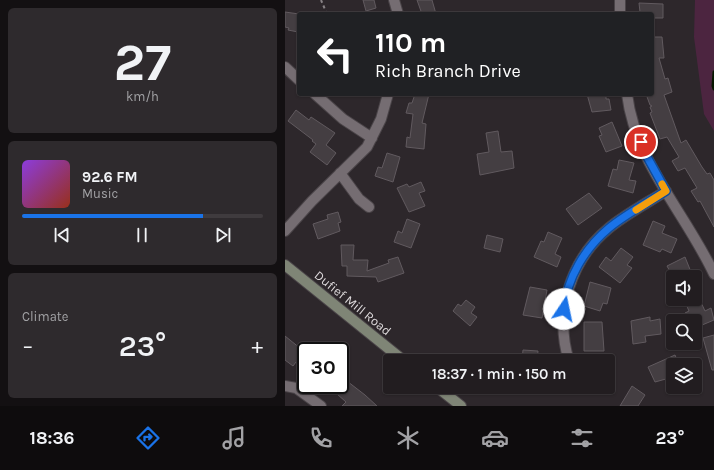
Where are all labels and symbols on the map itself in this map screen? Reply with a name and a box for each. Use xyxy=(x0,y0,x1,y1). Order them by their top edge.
pin xyxy=(624,125,658,159)
street label: Dufief Mill Road xyxy=(312,268,394,338)
position arrow xyxy=(543,288,585,330)
speed limit sign: 30 xyxy=(297,342,349,394)

